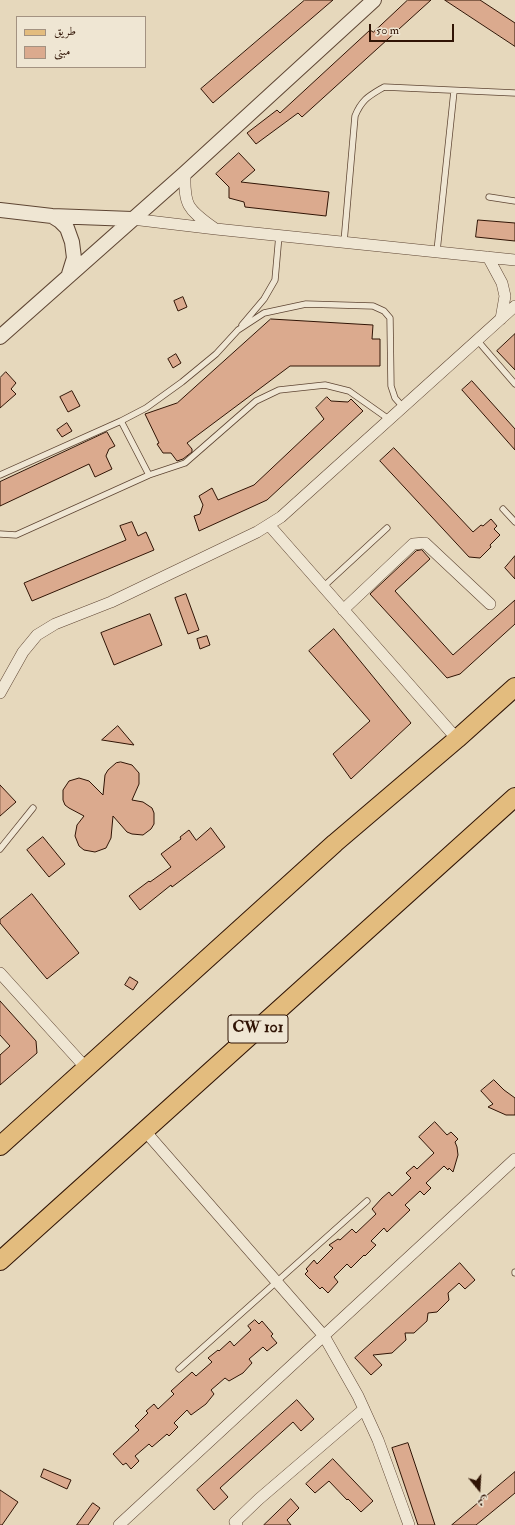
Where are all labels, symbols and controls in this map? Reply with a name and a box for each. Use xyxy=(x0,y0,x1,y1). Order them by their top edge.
legend xyxy=(16,16,146,68)
scale bar xyxy=(371,16,456,42)
text: 50 m xyxy=(376,23,399,38)
text: طريق xyxy=(54,24,76,39)
text: مبنى xyxy=(54,44,70,59)
road number: CW 101 xyxy=(228,1015,288,1043)
north arrow xyxy=(459,1469,499,1509)
text: ش xyxy=(476,1493,490,1509)

